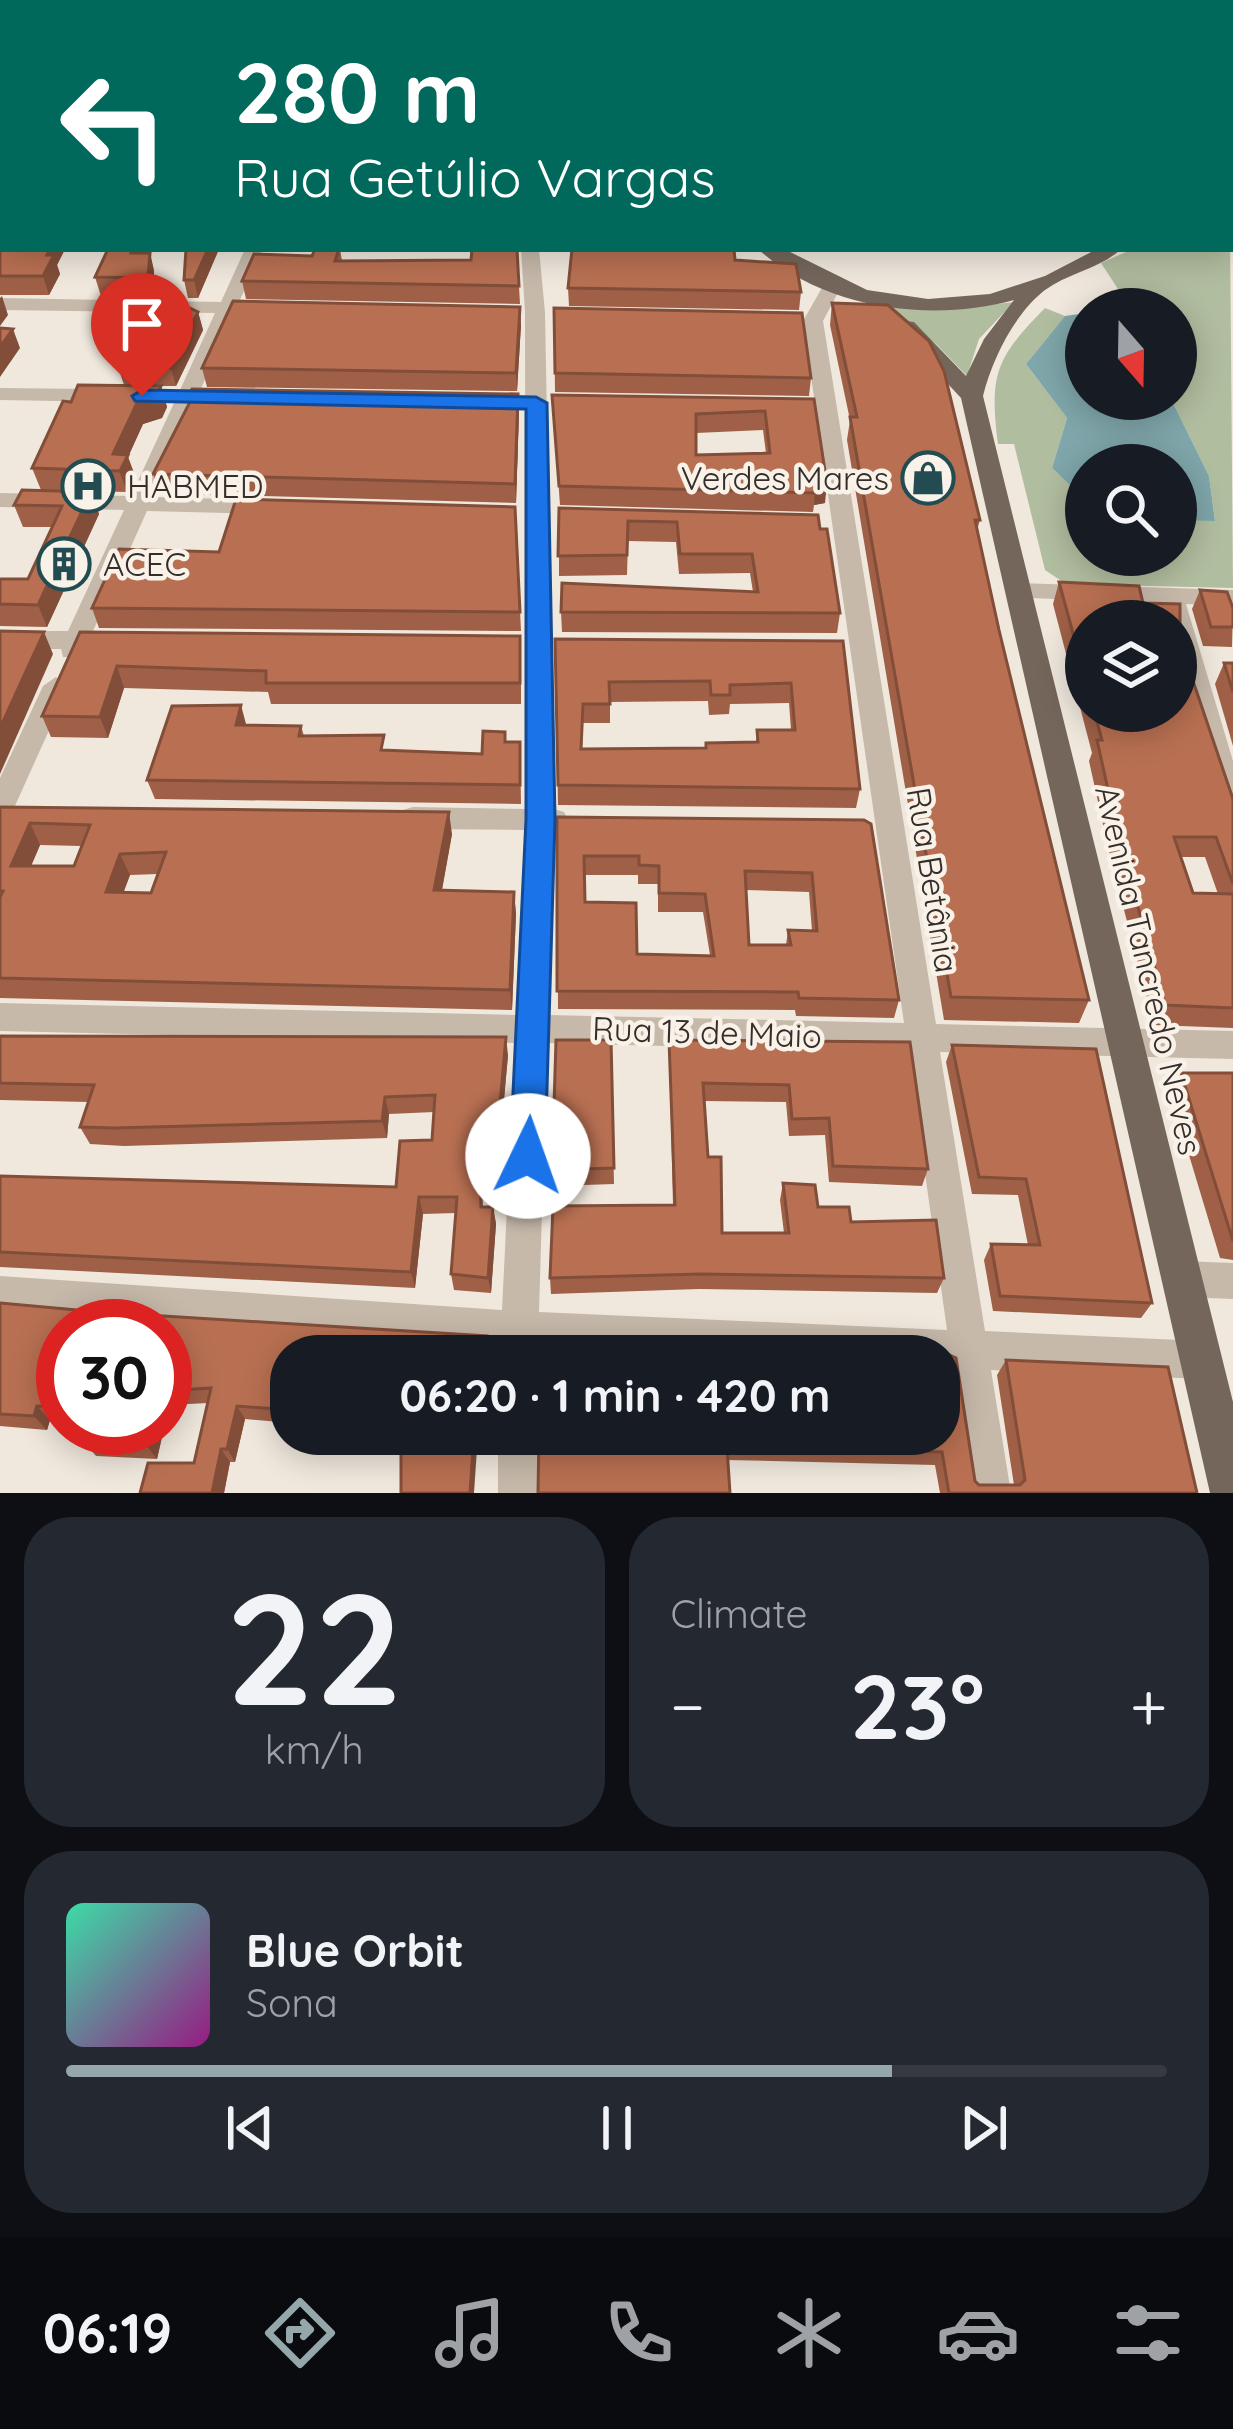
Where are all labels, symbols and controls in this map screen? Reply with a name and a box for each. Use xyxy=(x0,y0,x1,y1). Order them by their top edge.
text: 280 m xyxy=(234,39,480,144)
icon: left xyxy=(36,48,192,204)
text: Rua Getúlio Vargas xyxy=(234,143,716,211)
pin xyxy=(91,273,193,396)
north arrow xyxy=(1065,288,1197,420)
map controls xyxy=(1065,288,1197,732)
icon: arrive xyxy=(109,291,175,357)
button: search xyxy=(1065,444,1197,576)
shop icon: Verdes Mares xyxy=(900,450,956,506)
place label: Verdes Mares xyxy=(681,457,889,498)
hospital icon: HABMED xyxy=(60,458,116,514)
place label: HABMED xyxy=(127,465,263,506)
building icon: ACEC xyxy=(36,536,92,592)
place label: ACEC xyxy=(103,543,186,584)
button: layers xyxy=(1065,600,1197,732)
street label: Avenida Tancredo Neves xyxy=(1087,781,1212,1159)
street label: Rua Betânia xyxy=(899,784,968,975)
street label: Rua 13 de Maio xyxy=(591,1007,823,1056)
position arrow xyxy=(465,1093,591,1219)
speed limit sign: 30 xyxy=(36,1299,192,1455)
text: 06:20 · 1 min · 420 m xyxy=(399,1367,831,1423)
text: 22 xyxy=(225,1549,403,1744)
text: Climate xyxy=(671,1589,808,1638)
text: 23° xyxy=(850,1649,985,1762)
text: − xyxy=(671,1664,705,1747)
text: + xyxy=(1130,1664,1167,1747)
text: km/h xyxy=(265,1725,364,1774)
text: Blue Orbit xyxy=(246,1922,464,1978)
text: Sona xyxy=(246,1978,338,2027)
icon: previous xyxy=(217,2095,283,2161)
icon: pause xyxy=(584,2095,650,2161)
icon: next xyxy=(951,2095,1017,2161)
icon: directions xyxy=(258,2291,342,2375)
icon: music xyxy=(428,2291,512,2375)
icon: phone xyxy=(597,2291,681,2375)
icon: climate xyxy=(767,2291,851,2375)
icon: car xyxy=(936,2291,1020,2375)
icon: filters xyxy=(1106,2291,1190,2375)
text: 06:19 xyxy=(43,2299,172,2367)

